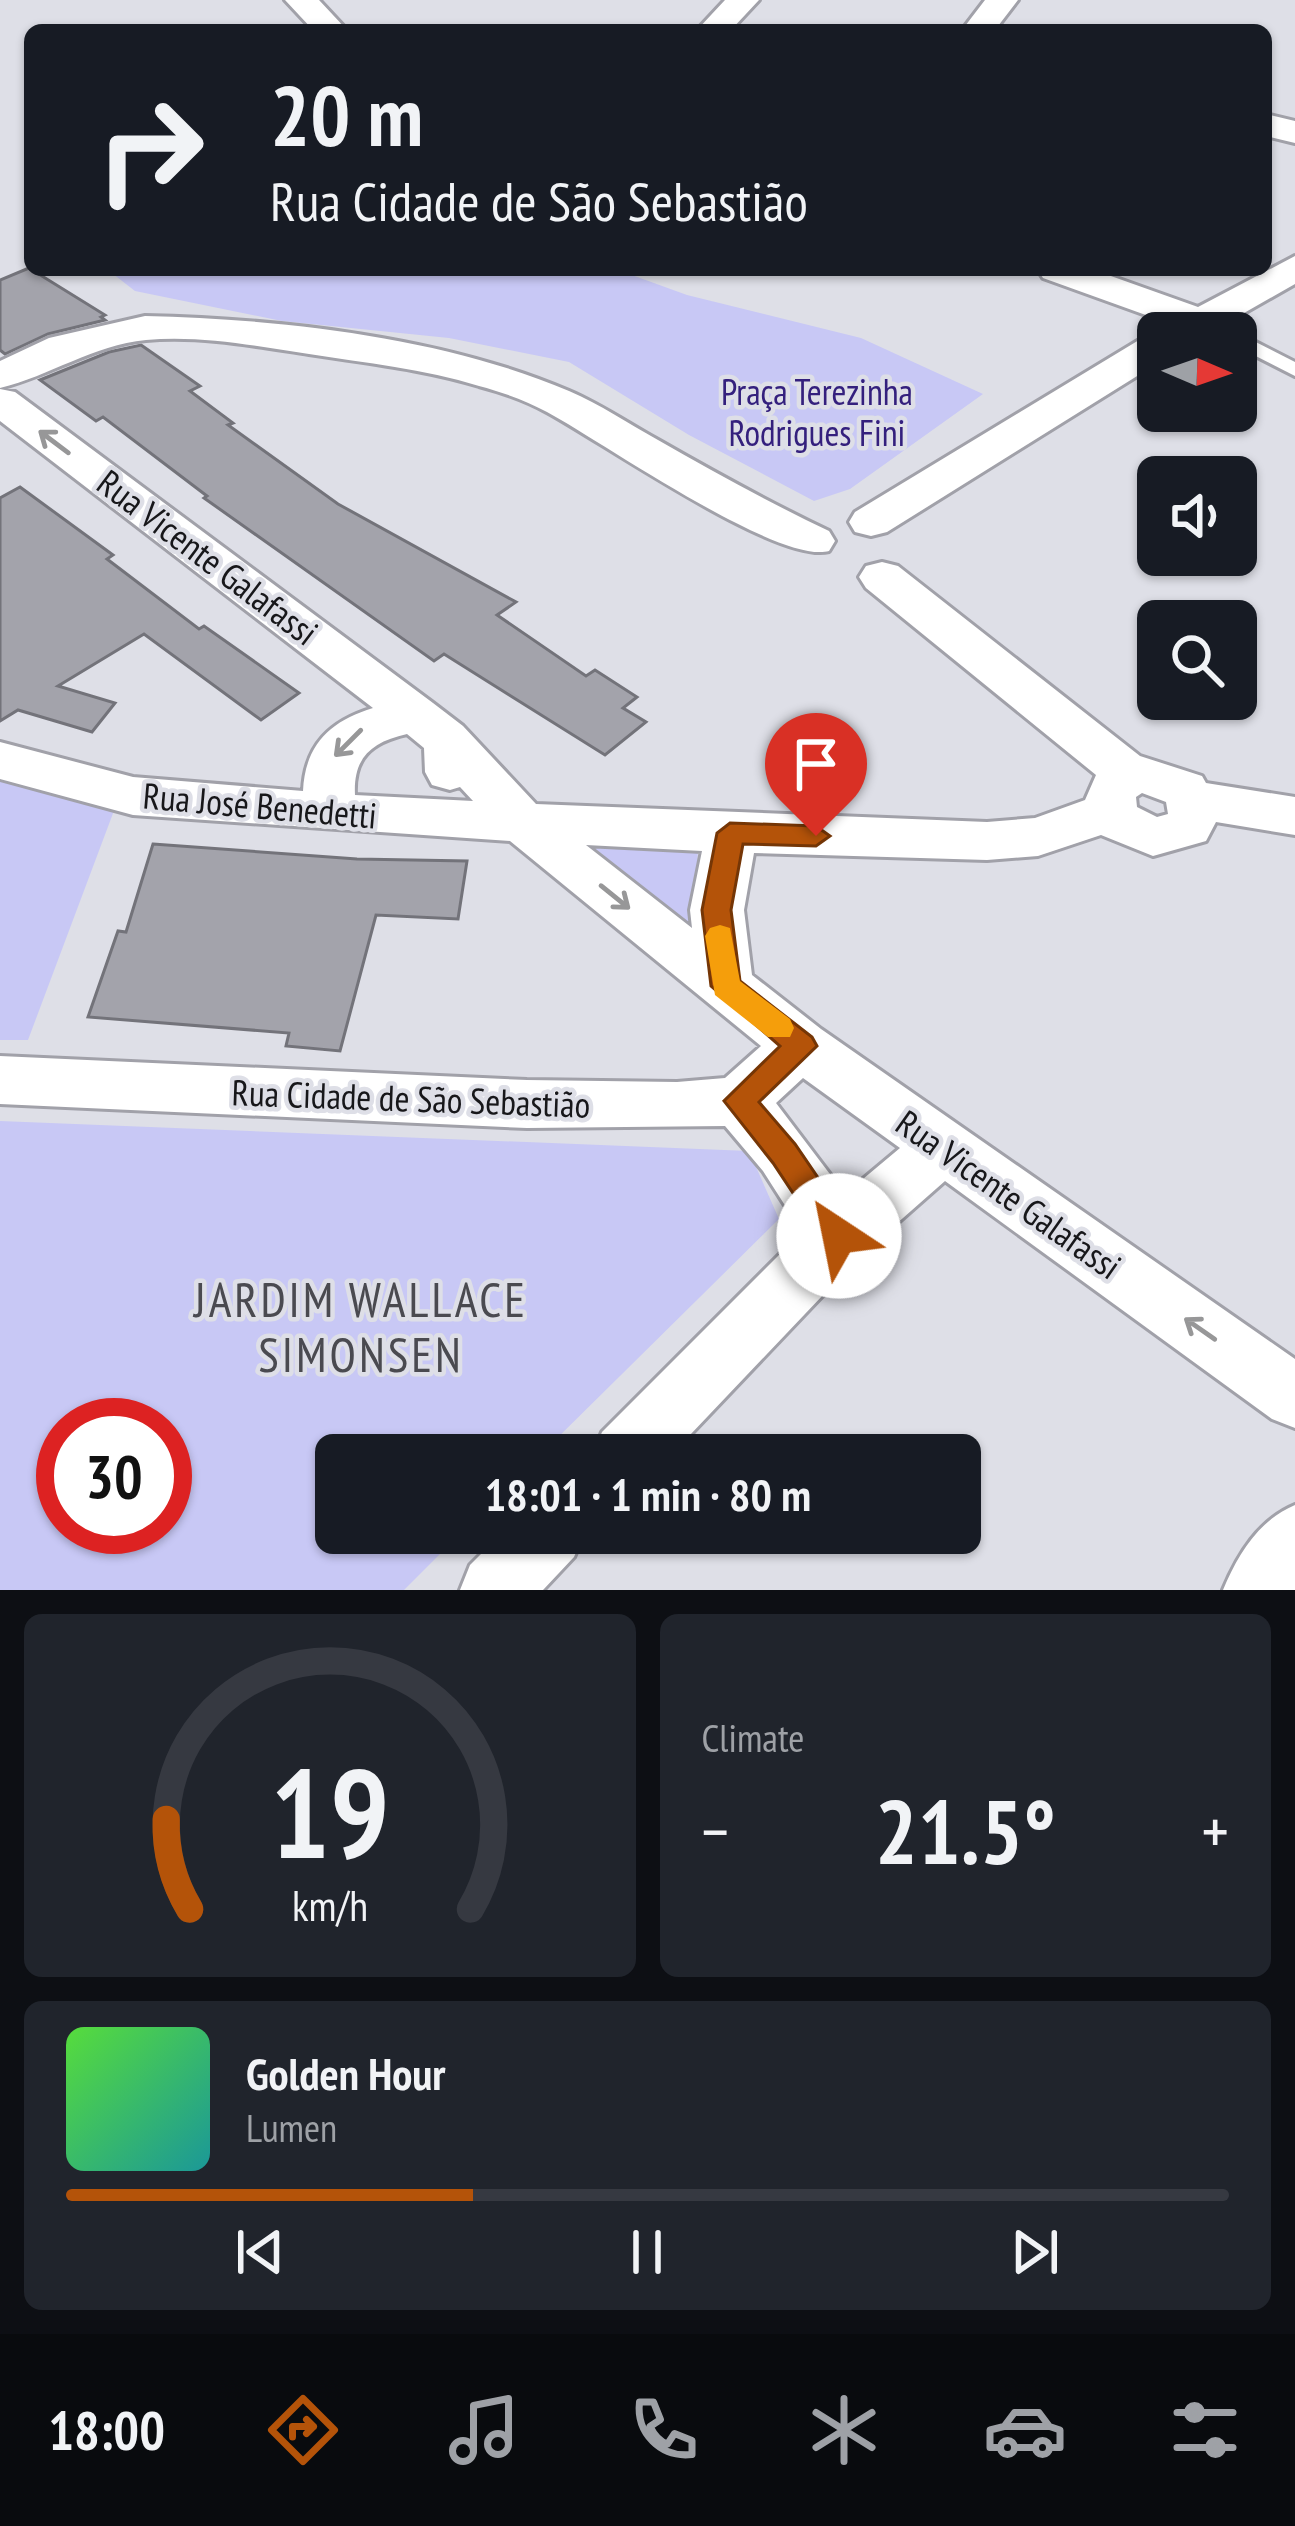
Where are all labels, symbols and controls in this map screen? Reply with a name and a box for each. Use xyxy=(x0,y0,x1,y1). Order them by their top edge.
text: 20 m xyxy=(270,60,423,169)
icon: right xyxy=(72,72,228,228)
text: Rua Cidade de São Sebastião xyxy=(270,166,808,236)
north arrow xyxy=(1137,312,1257,432)
map controls xyxy=(1137,312,1257,720)
park label: Praça Terezinha Rodrigues Fini xyxy=(721,368,913,456)
one-way arrow xyxy=(38,429,71,455)
button: sound xyxy=(1137,456,1257,576)
street label: Rua Vicente Galafassi xyxy=(88,459,328,655)
button: search xyxy=(1137,600,1257,720)
pin xyxy=(765,713,867,836)
one-way arrow xyxy=(333,728,363,758)
icon: arrive xyxy=(783,731,849,797)
street label: Rua José Benedetti xyxy=(141,771,379,839)
one-way arrow xyxy=(599,883,630,910)
street label: Rua Cidade de São Sebastião xyxy=(231,1068,591,1128)
street label: Rua Vicente Galafassi xyxy=(887,1099,1131,1289)
position arrow xyxy=(776,1173,902,1299)
district label: JARDIM WALLACE SIMONSEN xyxy=(192,1268,528,1385)
one-way arrow xyxy=(1183,1317,1217,1342)
speed limit sign: 30 xyxy=(36,1398,192,1554)
text: 18:01 · 1 min · 80 m xyxy=(485,1465,811,1523)
text: Climate xyxy=(702,1712,804,1763)
text: 19 xyxy=(270,1731,389,1892)
text: 21.5° xyxy=(875,1772,1056,1889)
text: − xyxy=(702,1788,729,1873)
text: + xyxy=(1202,1788,1229,1873)
text: km/h xyxy=(292,1876,368,1932)
text: Golden Hour xyxy=(246,2044,446,2102)
text: Lumen xyxy=(246,2102,337,2153)
icon: previous xyxy=(227,2219,293,2285)
icon: pause xyxy=(614,2219,680,2285)
icon: next xyxy=(1002,2219,1068,2285)
icon: directions xyxy=(261,2388,345,2472)
icon: music xyxy=(442,2388,526,2472)
icon: phone xyxy=(622,2388,706,2472)
icon: climate xyxy=(802,2388,886,2472)
icon: car xyxy=(983,2388,1067,2472)
icon: filters xyxy=(1163,2388,1247,2472)
text: 18:00 xyxy=(48,2395,165,2465)

